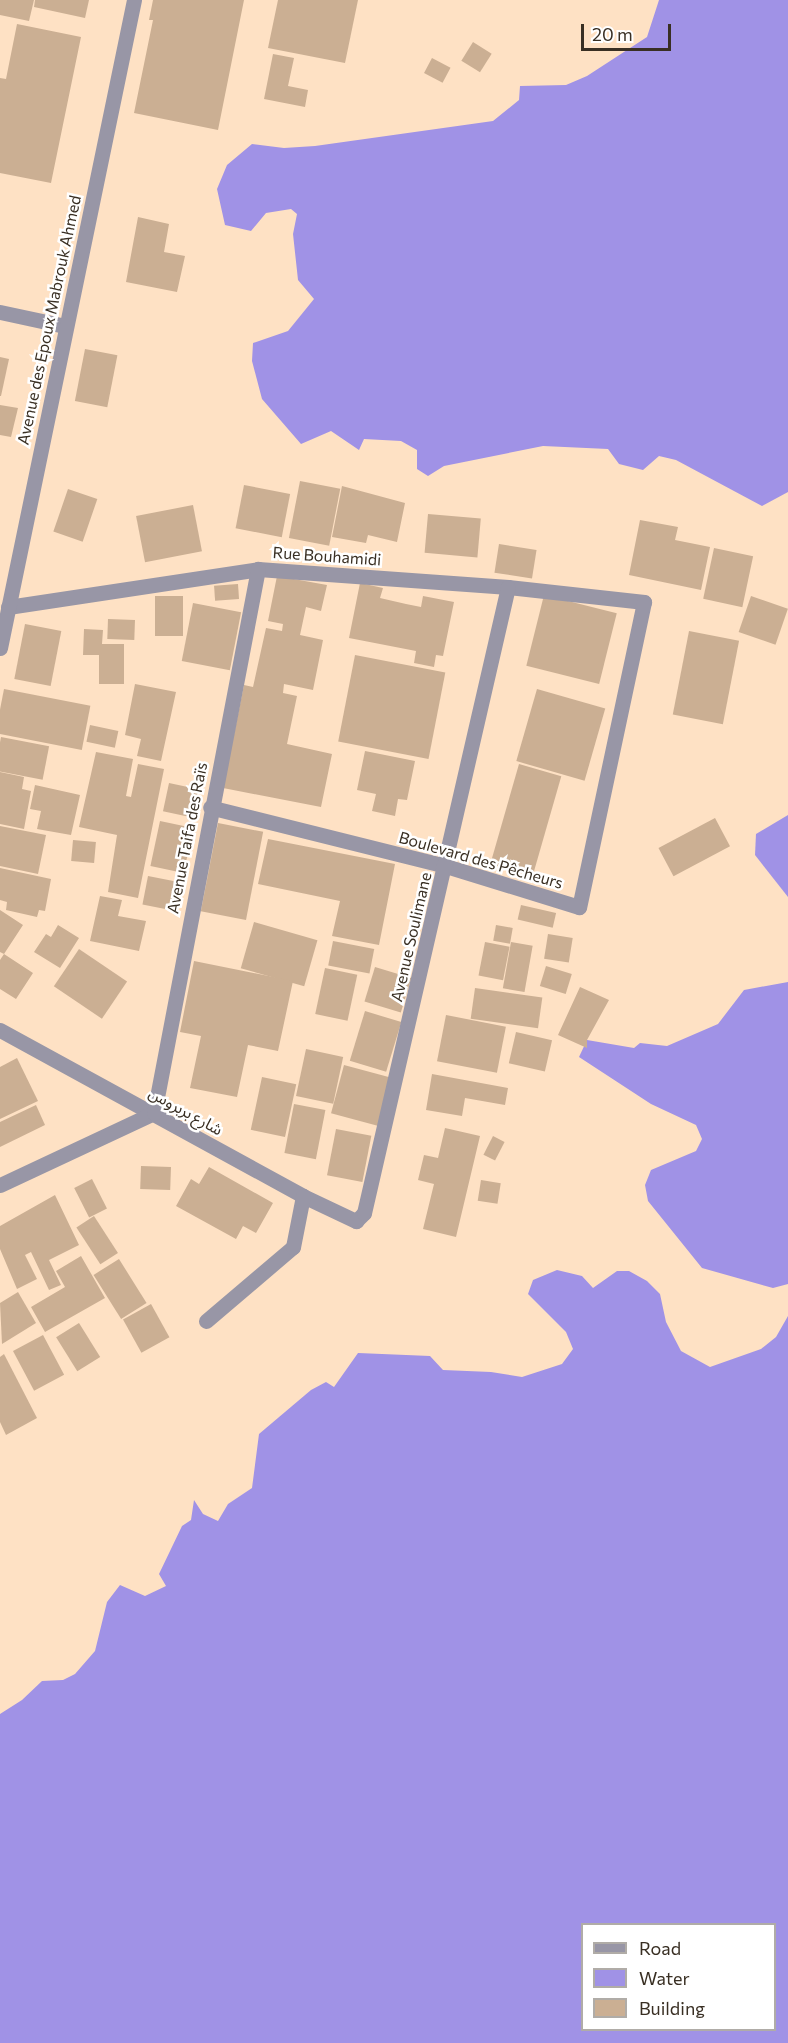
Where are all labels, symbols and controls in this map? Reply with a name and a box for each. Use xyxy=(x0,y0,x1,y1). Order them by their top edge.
scale bar xyxy=(584,12,674,50)
text: 20 m xyxy=(592,23,633,45)
street label: Avenue des Epoux Mabrouk Ahmed xyxy=(13,193,85,447)
street label: Rue Bouhamidi xyxy=(272,543,382,569)
street label: Avenue Taifa des Raïs xyxy=(163,761,211,915)
street label: Boulevard des Pêcheurs xyxy=(397,827,565,893)
street label: Avenue Soulimane xyxy=(387,870,435,1004)
street label: شارع بربروس xyxy=(146,1083,226,1139)
legend xyxy=(581,1923,776,2031)
text: Road xyxy=(639,1937,681,1959)
text: Water xyxy=(639,1967,690,1989)
text: Building xyxy=(639,1997,705,2019)

